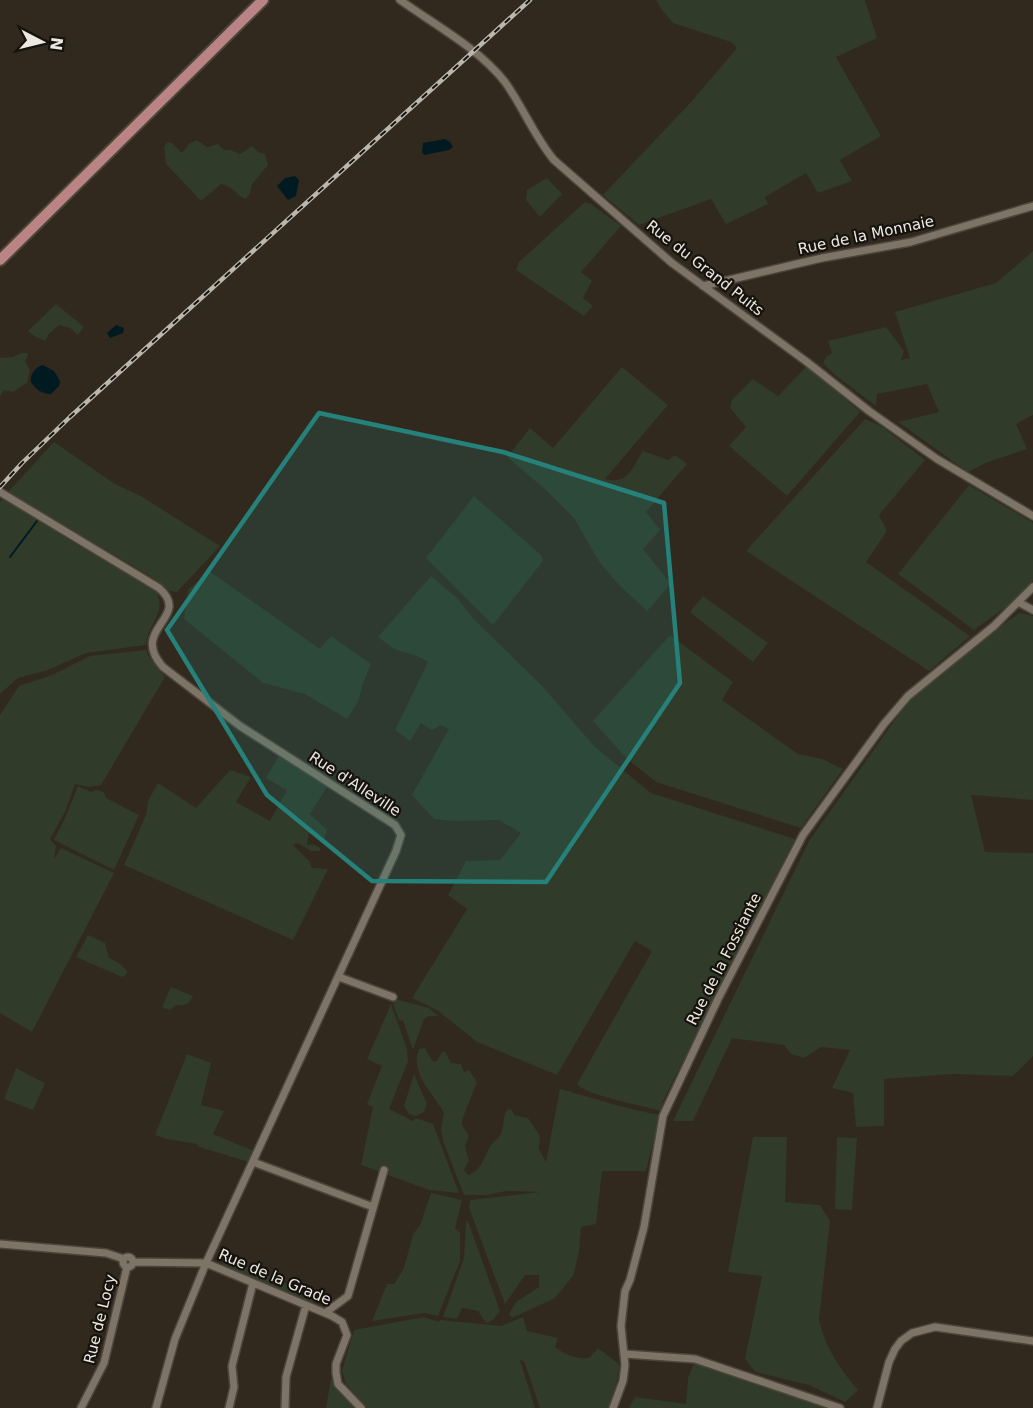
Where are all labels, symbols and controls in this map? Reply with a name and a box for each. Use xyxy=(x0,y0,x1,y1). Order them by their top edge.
north arrow xyxy=(12,12,72,72)
text: N xyxy=(46,36,67,52)
street label: Rue de la Monnaie xyxy=(796,212,936,258)
street label: Rue du Grand Puits xyxy=(643,217,767,320)
street label: Rue d'Alleville xyxy=(306,748,404,820)
street label: Rue de la Fossiante xyxy=(683,890,765,1028)
street label: Rue de la Grade xyxy=(216,1245,334,1309)
street label: Rue de Locy xyxy=(80,1272,120,1365)

